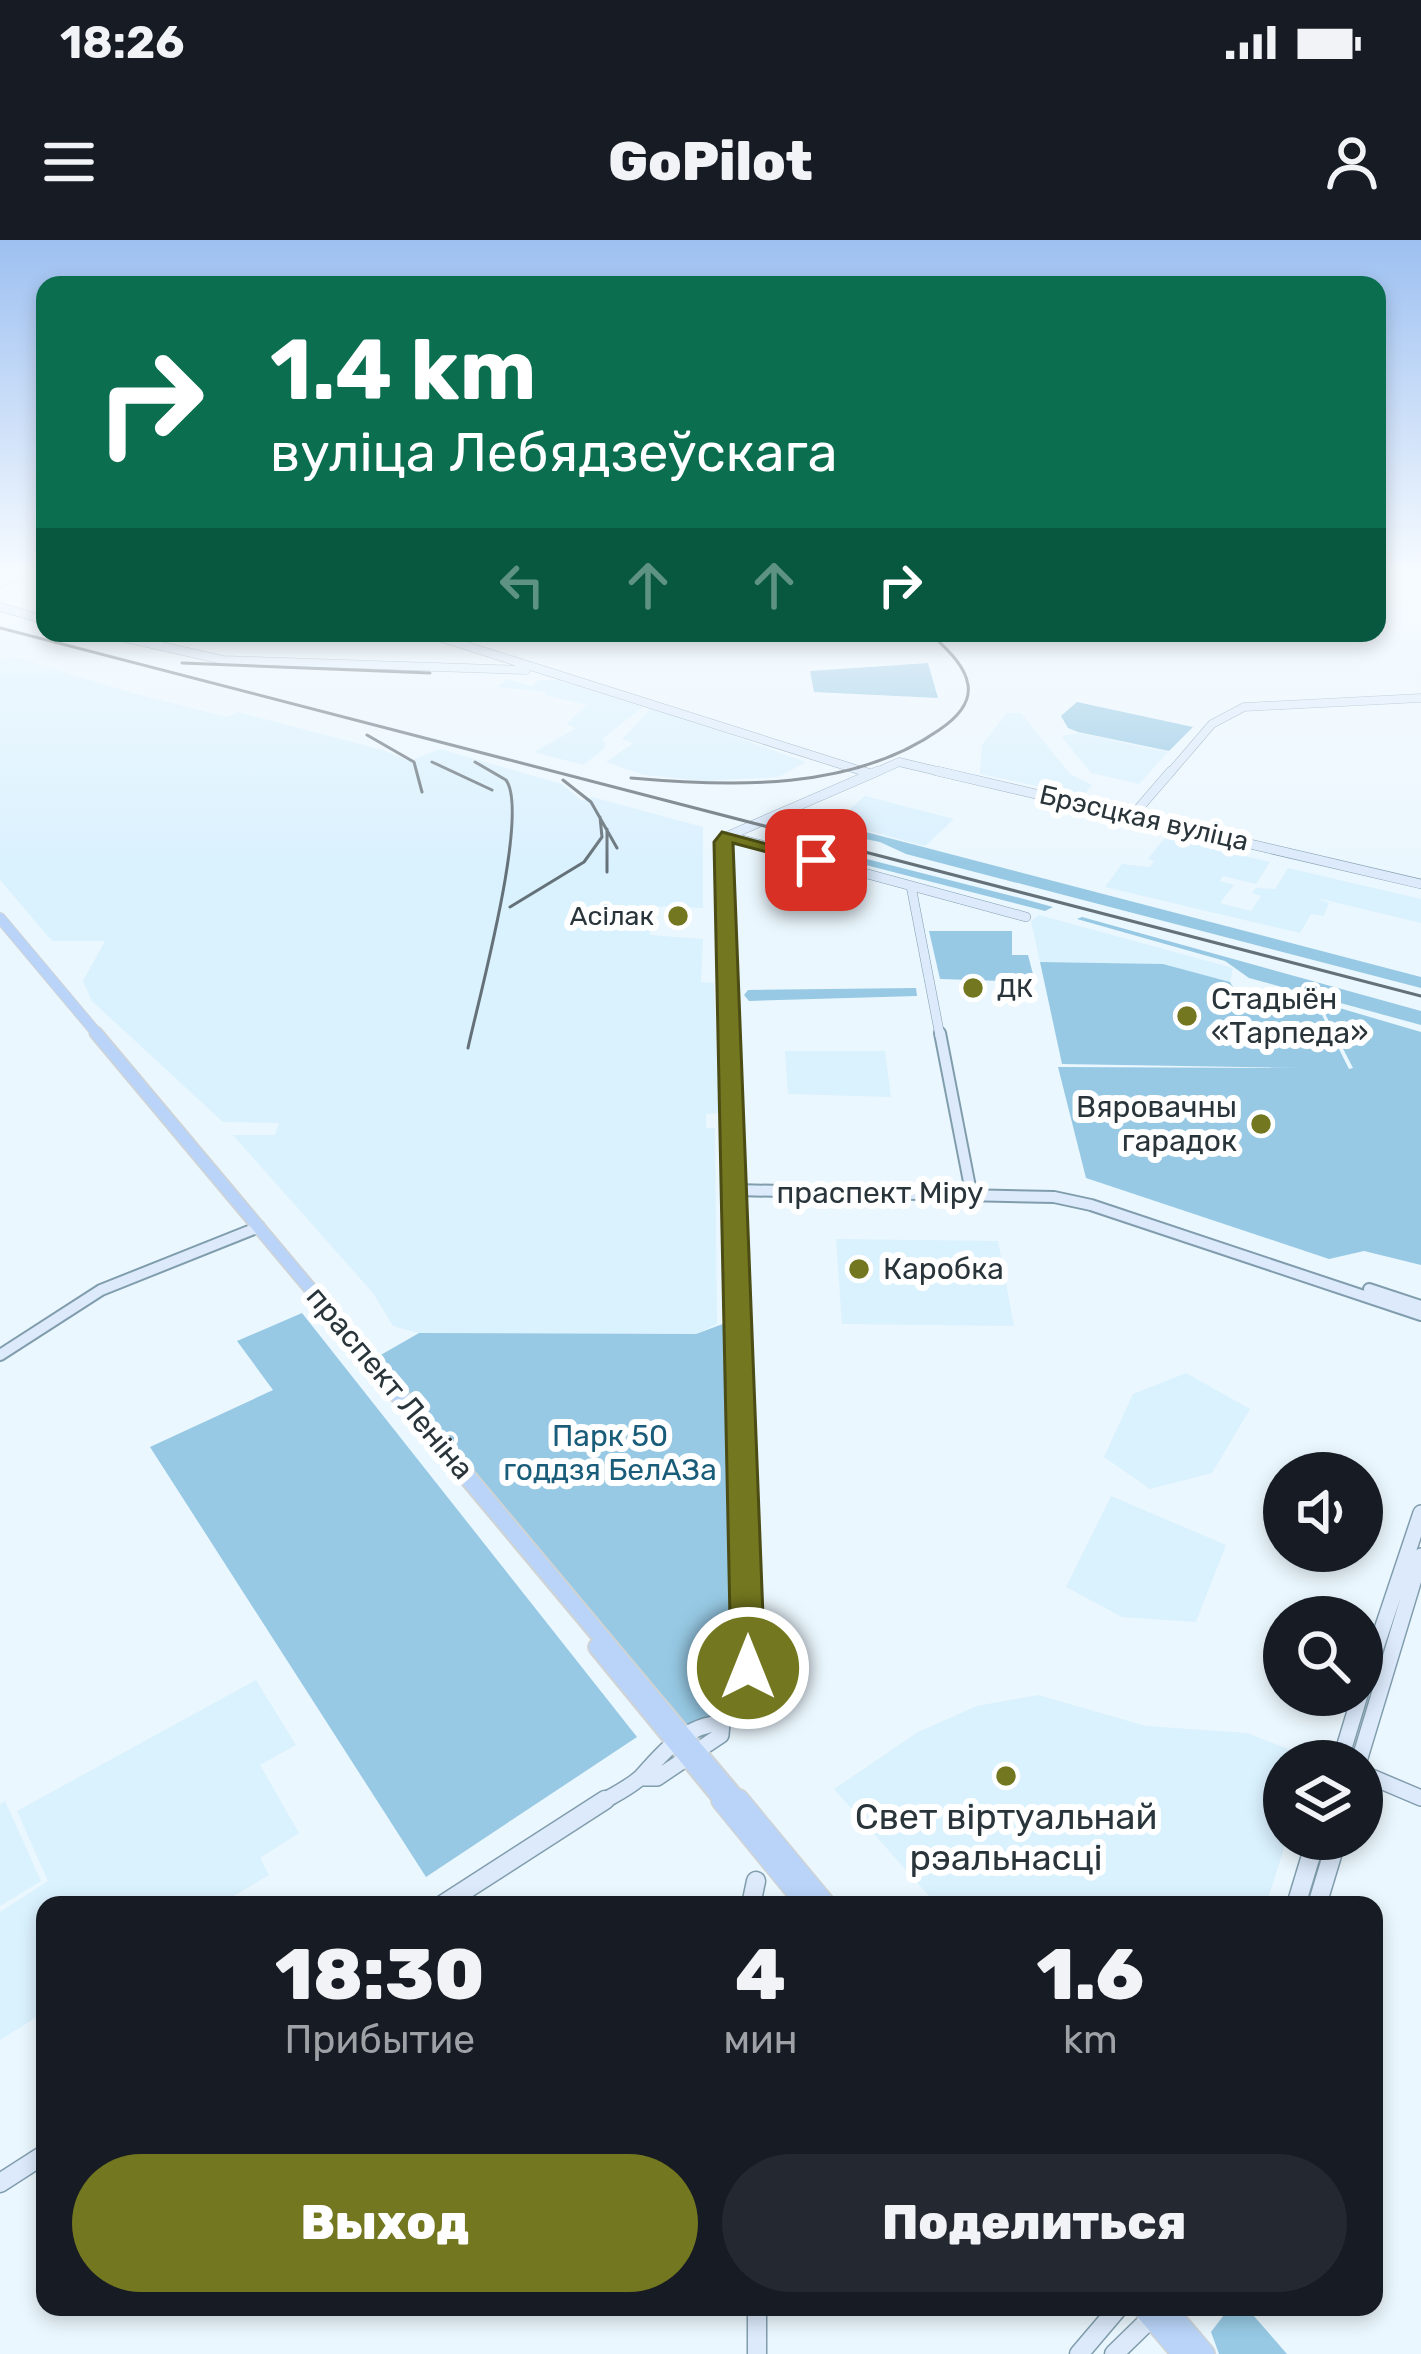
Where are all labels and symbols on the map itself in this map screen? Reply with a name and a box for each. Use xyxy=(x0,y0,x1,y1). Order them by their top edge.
street label: Брэсцкая вуліца xyxy=(1036,778,1252,858)
pin xyxy=(765,809,867,911)
place label: Асілак xyxy=(569,900,654,932)
marker: Асілак xyxy=(665,903,691,929)
place label: ДК xyxy=(997,972,1033,1004)
marker: ДК xyxy=(960,975,986,1001)
place label: Стадыён «Тарпеда» xyxy=(1211,981,1368,1051)
marker: Стадыён «Тарпеда» xyxy=(1174,1003,1200,1029)
place label: Вяровачны гарадок xyxy=(1076,1089,1237,1159)
marker: Вяровачны гарадок xyxy=(1248,1111,1274,1137)
street label: праспект Міру xyxy=(777,1175,983,1211)
place label: Каробка xyxy=(883,1251,1004,1287)
marker: Каробка xyxy=(846,1256,872,1282)
street label: праспект Леніна xyxy=(299,1279,481,1487)
park label: Парк 50 годдзя БелАЗа xyxy=(503,1418,717,1488)
position arrow xyxy=(685,1605,811,1731)
marker: Свет віртуальнай рэальнасці xyxy=(993,1763,1019,1789)
place label: Свет віртуальнай рэальнасці xyxy=(855,1795,1157,1879)

